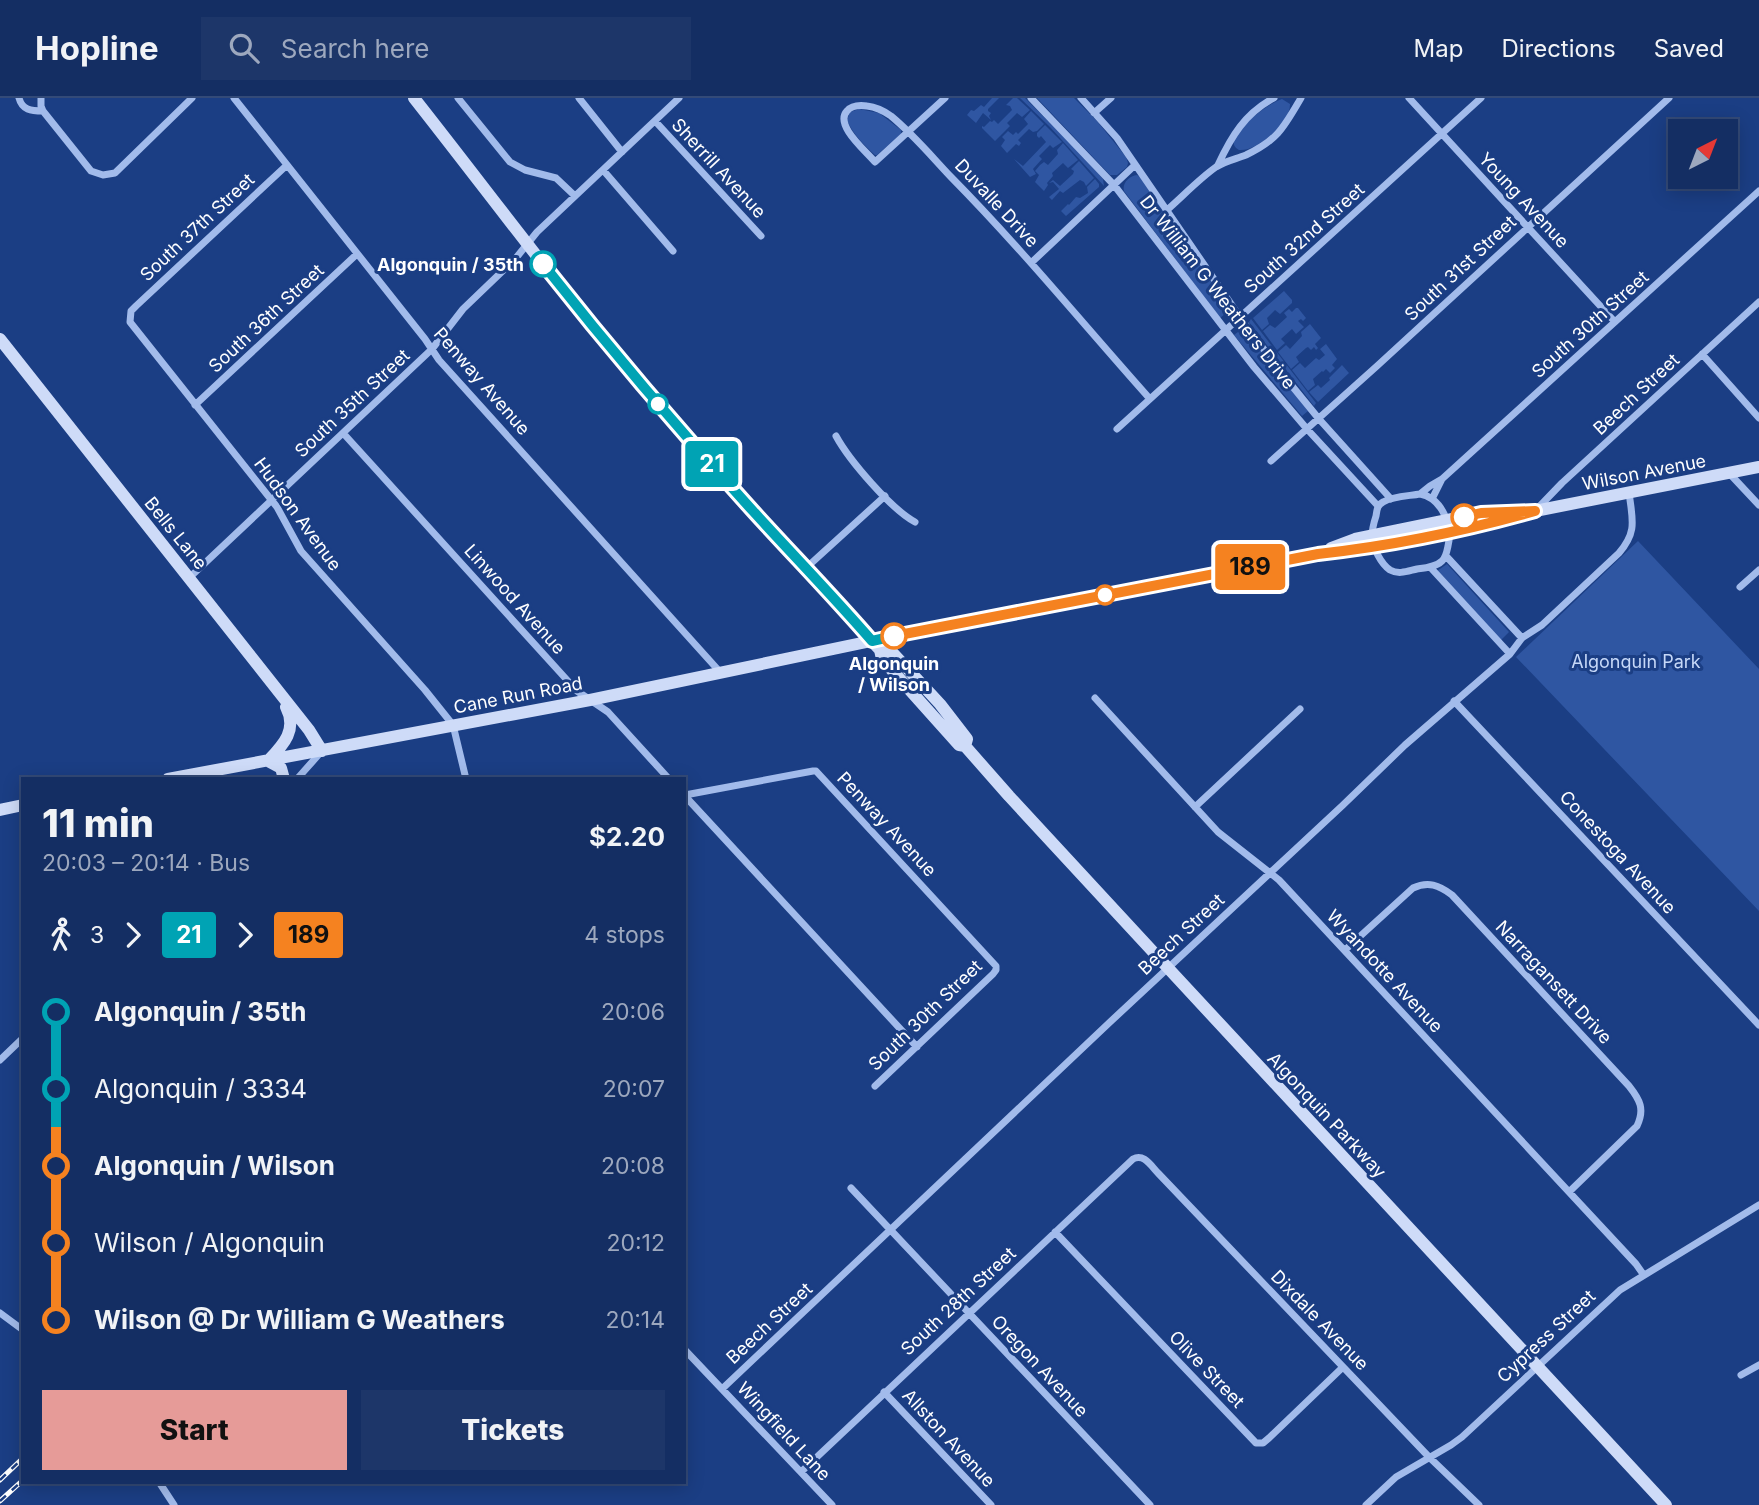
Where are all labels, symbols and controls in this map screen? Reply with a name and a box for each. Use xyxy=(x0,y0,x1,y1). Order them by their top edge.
search box xyxy=(201,17,691,80)
text: Hopline xyxy=(35,28,159,68)
icon: search xyxy=(225,29,263,67)
text: Search here xyxy=(281,33,429,64)
text: Map xyxy=(1414,34,1463,63)
text: Directions xyxy=(1501,34,1616,63)
text: Saved xyxy=(1654,34,1724,63)
street label: Sherrill Avenue xyxy=(668,114,770,222)
north arrow xyxy=(1668,119,1738,189)
map controls xyxy=(1668,119,1738,189)
street label: Young Avenue xyxy=(1475,148,1573,252)
street label: Duvalle Drive xyxy=(951,155,1043,251)
street label: South 37th Street xyxy=(136,169,258,285)
street label: South 32nd Street xyxy=(1240,179,1368,297)
street label: Dr William G Weathers Drive xyxy=(1136,191,1300,393)
street label: South 31st Street xyxy=(1400,211,1520,325)
marker: Algonquin / 35th xyxy=(530,251,556,277)
place label: Algonquin / 35th xyxy=(377,254,524,275)
street label: South 36th Street xyxy=(204,259,328,377)
street label: South 30th Street xyxy=(1527,266,1653,382)
street label: Penway Avenue xyxy=(430,323,534,439)
street label: South 35th Street xyxy=(290,344,414,461)
street label: Beech Street xyxy=(1589,349,1683,439)
unlabelled marker xyxy=(648,394,668,414)
line badge: 21 xyxy=(680,441,744,487)
text: 21 xyxy=(699,449,725,478)
street label: Wilson Avenue xyxy=(1580,450,1708,494)
street label: Hudson Avenue xyxy=(250,454,346,574)
street label: Bells Lane xyxy=(140,493,212,573)
unlabelled marker xyxy=(1451,504,1477,530)
street label: Linwood Avenue xyxy=(460,540,570,658)
line badge: 189 xyxy=(1210,544,1290,590)
text: 189 xyxy=(1229,552,1271,581)
unlabelled marker xyxy=(1095,585,1115,605)
marker: Algonquin / Wilson xyxy=(881,623,907,649)
park label: Algonquin Park xyxy=(1571,651,1701,672)
place label: Algonquin / Wilson xyxy=(849,653,939,695)
street label: Cane Run Road xyxy=(452,672,584,718)
street label: Penway Avenue xyxy=(833,767,941,881)
street label: Conestoga Avenue xyxy=(1556,786,1680,918)
text: 11 min xyxy=(42,800,154,846)
text: $2.20 xyxy=(589,821,665,852)
text: 20:03 – 20:14 · Bus xyxy=(42,849,250,877)
street label: Beech Street xyxy=(1134,889,1228,979)
street label: Wyandotte Avenue xyxy=(1323,905,1447,1037)
icon: walk xyxy=(42,916,80,954)
icon: forward xyxy=(114,916,152,954)
icon: forward xyxy=(226,916,264,954)
street label: Narragansett Drive xyxy=(1492,916,1616,1048)
text: 21 xyxy=(176,920,202,949)
text: 189 xyxy=(288,920,329,949)
text: 3 xyxy=(90,921,104,949)
text: 4 stops xyxy=(584,921,665,949)
street label: South 30th Street xyxy=(864,955,986,1075)
text: Algonquin / 35th xyxy=(94,996,306,1027)
text: 20:06 xyxy=(601,998,665,1026)
street label: Algonquin Parkway xyxy=(1263,1048,1391,1182)
text: Algonquin / 3334 xyxy=(94,1073,307,1104)
text: 20:07 xyxy=(603,1075,665,1103)
text: Algonquin / Wilson xyxy=(94,1150,335,1181)
text: 20:08 xyxy=(601,1152,665,1180)
text: Wilson / Algonquin xyxy=(94,1227,325,1258)
text: 20:12 xyxy=(606,1229,665,1257)
street label: South 28th Street xyxy=(896,1242,1020,1360)
street label: Dixdale Avenue xyxy=(1267,1266,1373,1374)
street label: Beech Street xyxy=(722,1278,816,1368)
street label: Cypress Street xyxy=(1493,1285,1599,1387)
text: Wilson @ Dr William G Weathers xyxy=(94,1304,505,1335)
text: 20:14 xyxy=(606,1306,665,1334)
street label: Oregon Avenue xyxy=(987,1311,1093,1421)
street label: Olive Street xyxy=(1165,1326,1249,1412)
street label: Wingfield Lane xyxy=(733,1377,835,1485)
street label: Allston Avenue xyxy=(898,1385,1000,1491)
button: Start xyxy=(42,1390,347,1470)
button: Tickets xyxy=(361,1390,665,1470)

